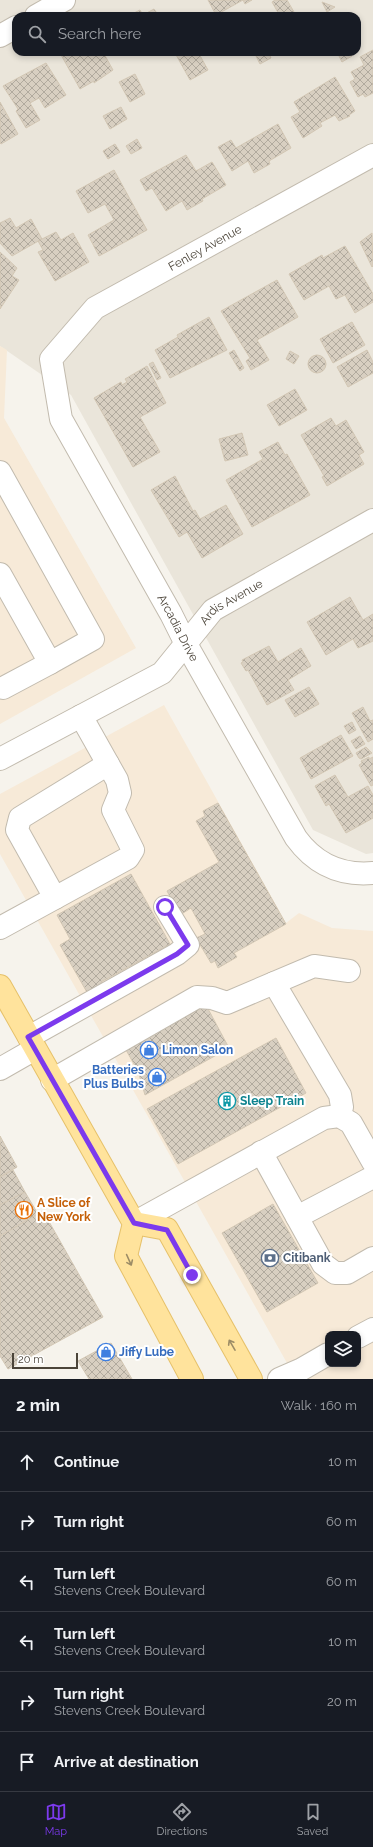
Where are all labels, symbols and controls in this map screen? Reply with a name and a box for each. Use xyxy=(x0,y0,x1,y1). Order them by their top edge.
search box xyxy=(12,12,361,56)
icon: search xyxy=(26,23,48,45)
text: Search here xyxy=(58,25,141,43)
street label: Fenley Avenue xyxy=(166,222,244,274)
street label: Ardis Avenue xyxy=(197,576,265,628)
street label: Arcadia Drive xyxy=(154,592,201,664)
route start xyxy=(156,898,174,916)
shop icon: Limon Salon xyxy=(139,1040,159,1060)
place label: Limon Salon xyxy=(162,1043,233,1057)
place label: Batteries Plus Bulbs xyxy=(84,1063,144,1091)
shop icon: Batteries Plus Bulbs xyxy=(147,1067,167,1087)
building icon: Sleep Train xyxy=(217,1091,237,1111)
place label: Sleep Train xyxy=(240,1094,304,1108)
place label: A Slice of New York xyxy=(37,1196,91,1224)
restaurant icon: A Slice of New York xyxy=(14,1200,34,1220)
bank icon: Citibank xyxy=(260,1248,280,1268)
place label: Citibank xyxy=(283,1251,331,1265)
one-way arrow xyxy=(125,1254,133,1266)
route end xyxy=(183,1266,201,1284)
map controls xyxy=(325,1331,361,1367)
button: layers xyxy=(325,1331,361,1367)
one-way arrow xyxy=(228,1339,236,1351)
shop icon: Jiffy Lube xyxy=(96,1342,116,1362)
place label: Jiffy Lube xyxy=(119,1345,174,1359)
scale bar xyxy=(12,1351,78,1370)
text: 20 m xyxy=(18,1353,43,1366)
text: 2 min xyxy=(16,1395,60,1415)
text: Walk · 160 m xyxy=(281,1398,357,1413)
icon: ahead xyxy=(16,1451,38,1473)
text: Continue xyxy=(54,1453,119,1471)
text: 10 m xyxy=(328,1454,357,1469)
icon: right xyxy=(16,1511,38,1533)
text: Turn right xyxy=(54,1513,124,1531)
text: 60 m xyxy=(326,1514,357,1529)
text: Turn left xyxy=(54,1565,115,1583)
icon: left xyxy=(16,1571,38,1593)
text: 60 m xyxy=(326,1574,357,1589)
text: Stevens Creek Boulevard xyxy=(54,1583,205,1598)
text: Turn left xyxy=(54,1625,115,1643)
icon: left xyxy=(16,1631,38,1653)
text: 10 m xyxy=(328,1634,357,1649)
text: Stevens Creek Boulevard xyxy=(54,1643,205,1658)
text: Turn right xyxy=(54,1685,124,1703)
icon: right xyxy=(16,1691,38,1713)
text: 20 m xyxy=(327,1694,357,1709)
text: Stevens Creek Boulevard xyxy=(54,1703,205,1718)
icon: arrive xyxy=(16,1751,38,1773)
text: Arrive at destination xyxy=(54,1753,199,1771)
tab: Map xyxy=(45,1801,67,1838)
tab: Directions xyxy=(157,1801,207,1838)
tab: Saved xyxy=(297,1801,328,1838)

